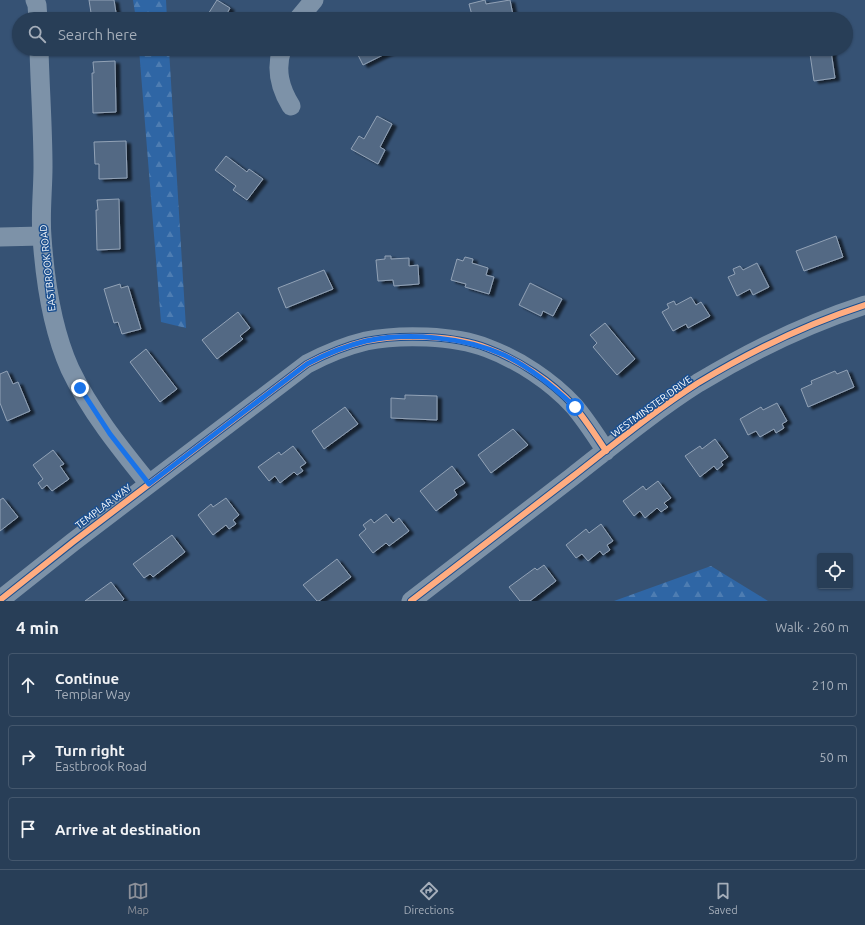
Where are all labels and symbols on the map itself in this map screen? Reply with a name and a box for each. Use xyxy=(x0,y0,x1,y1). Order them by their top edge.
street label: EASTBROOK ROAD xyxy=(37,224,58,312)
street label: WESTMINSTER DRIVE xyxy=(609,373,694,439)
route end xyxy=(71,379,89,397)
route start xyxy=(566,398,584,416)
street label: TEMPLAR WAY xyxy=(73,482,134,531)

